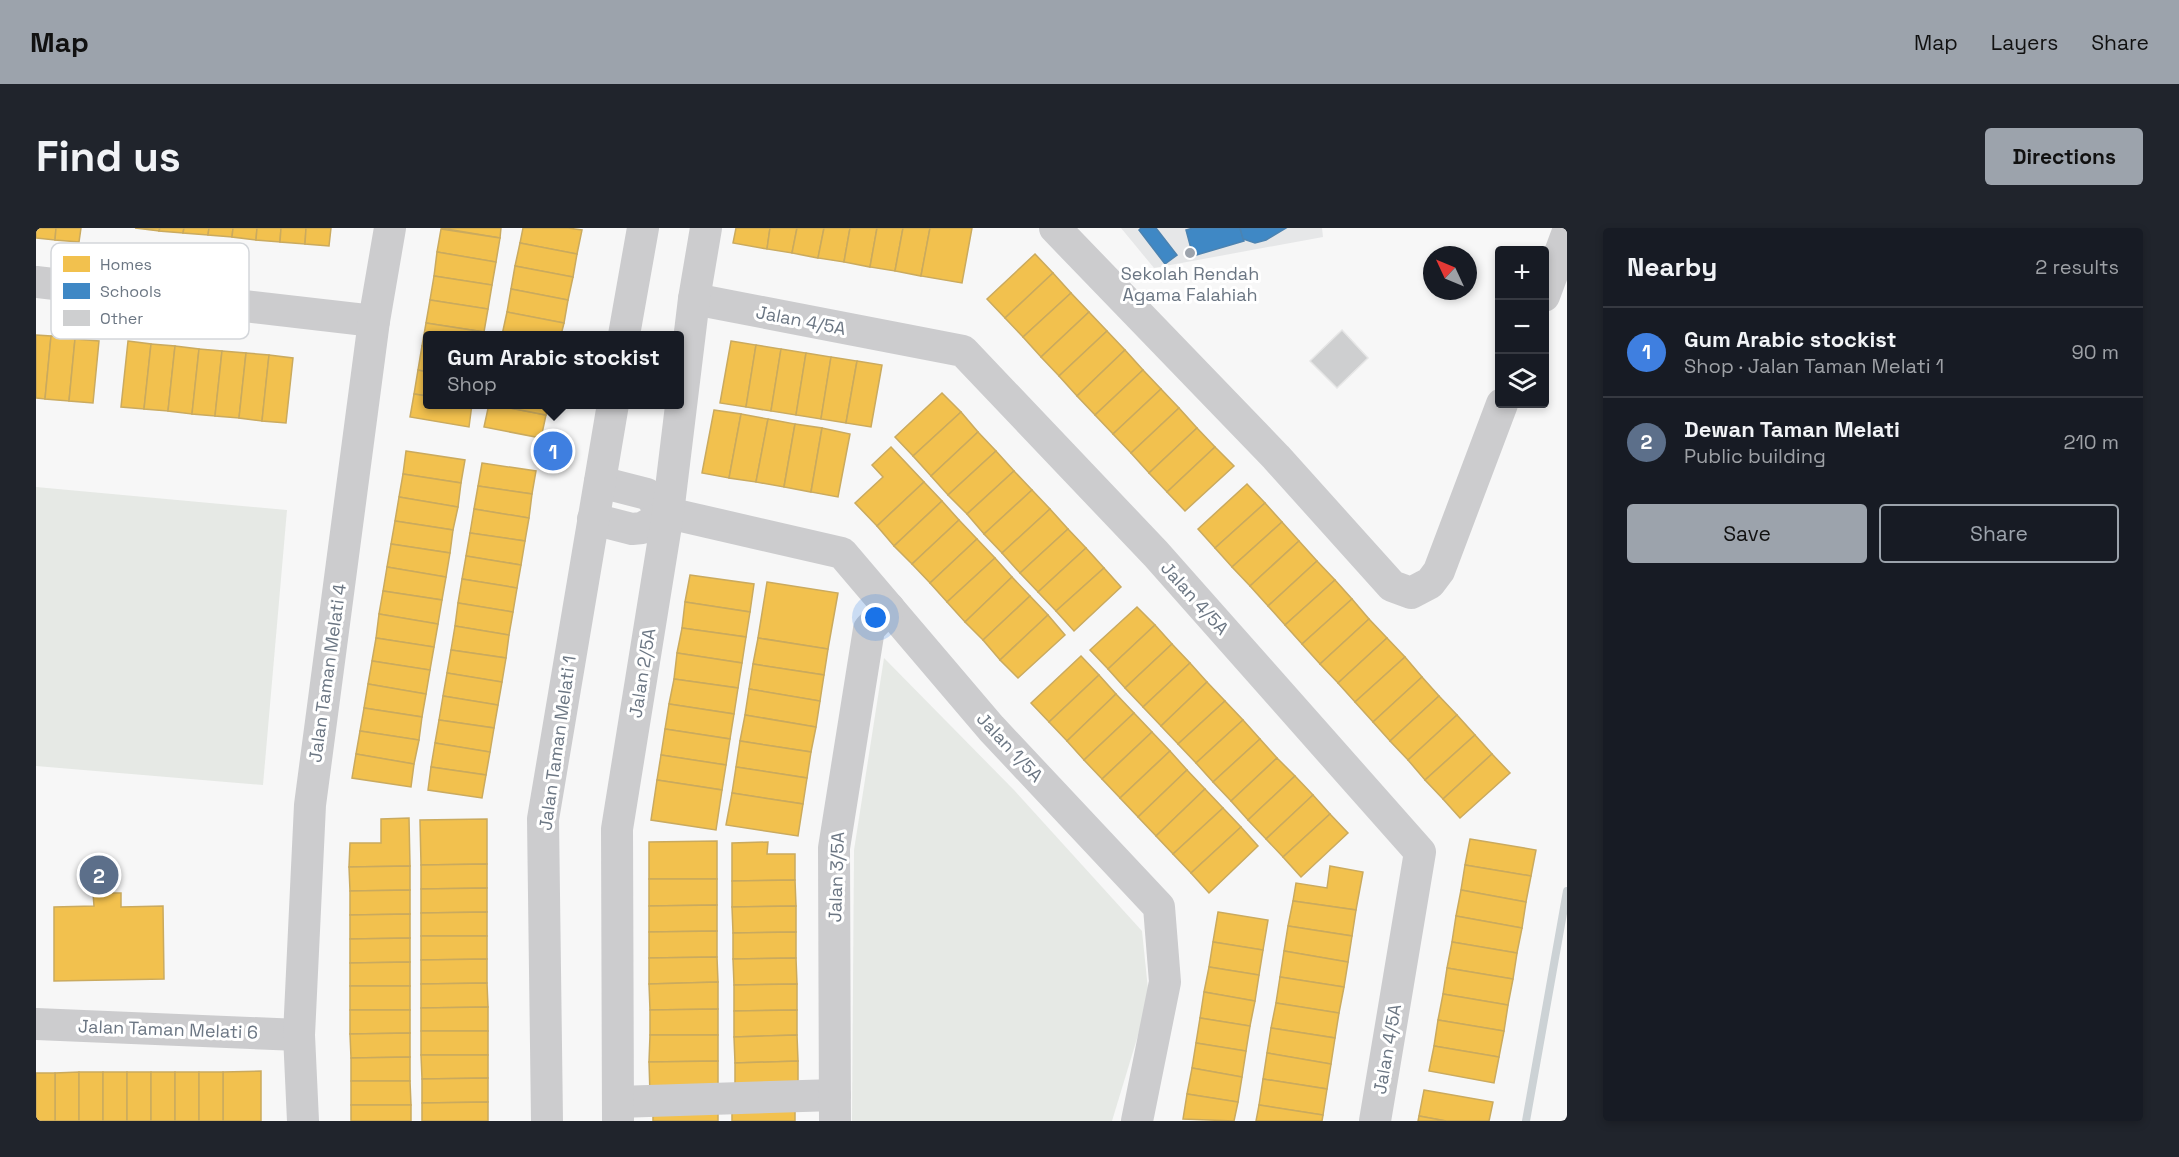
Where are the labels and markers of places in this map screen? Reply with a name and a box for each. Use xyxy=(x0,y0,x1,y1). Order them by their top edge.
marker: Sekolah Rendah Agama Falahiah xyxy=(1183,246,1197,260)
place label: Sekolah Rendah Agama Falahiah xyxy=(1121,262,1259,306)
pin: 1 xyxy=(534,428,572,474)
pin: 2 xyxy=(80,852,118,898)

